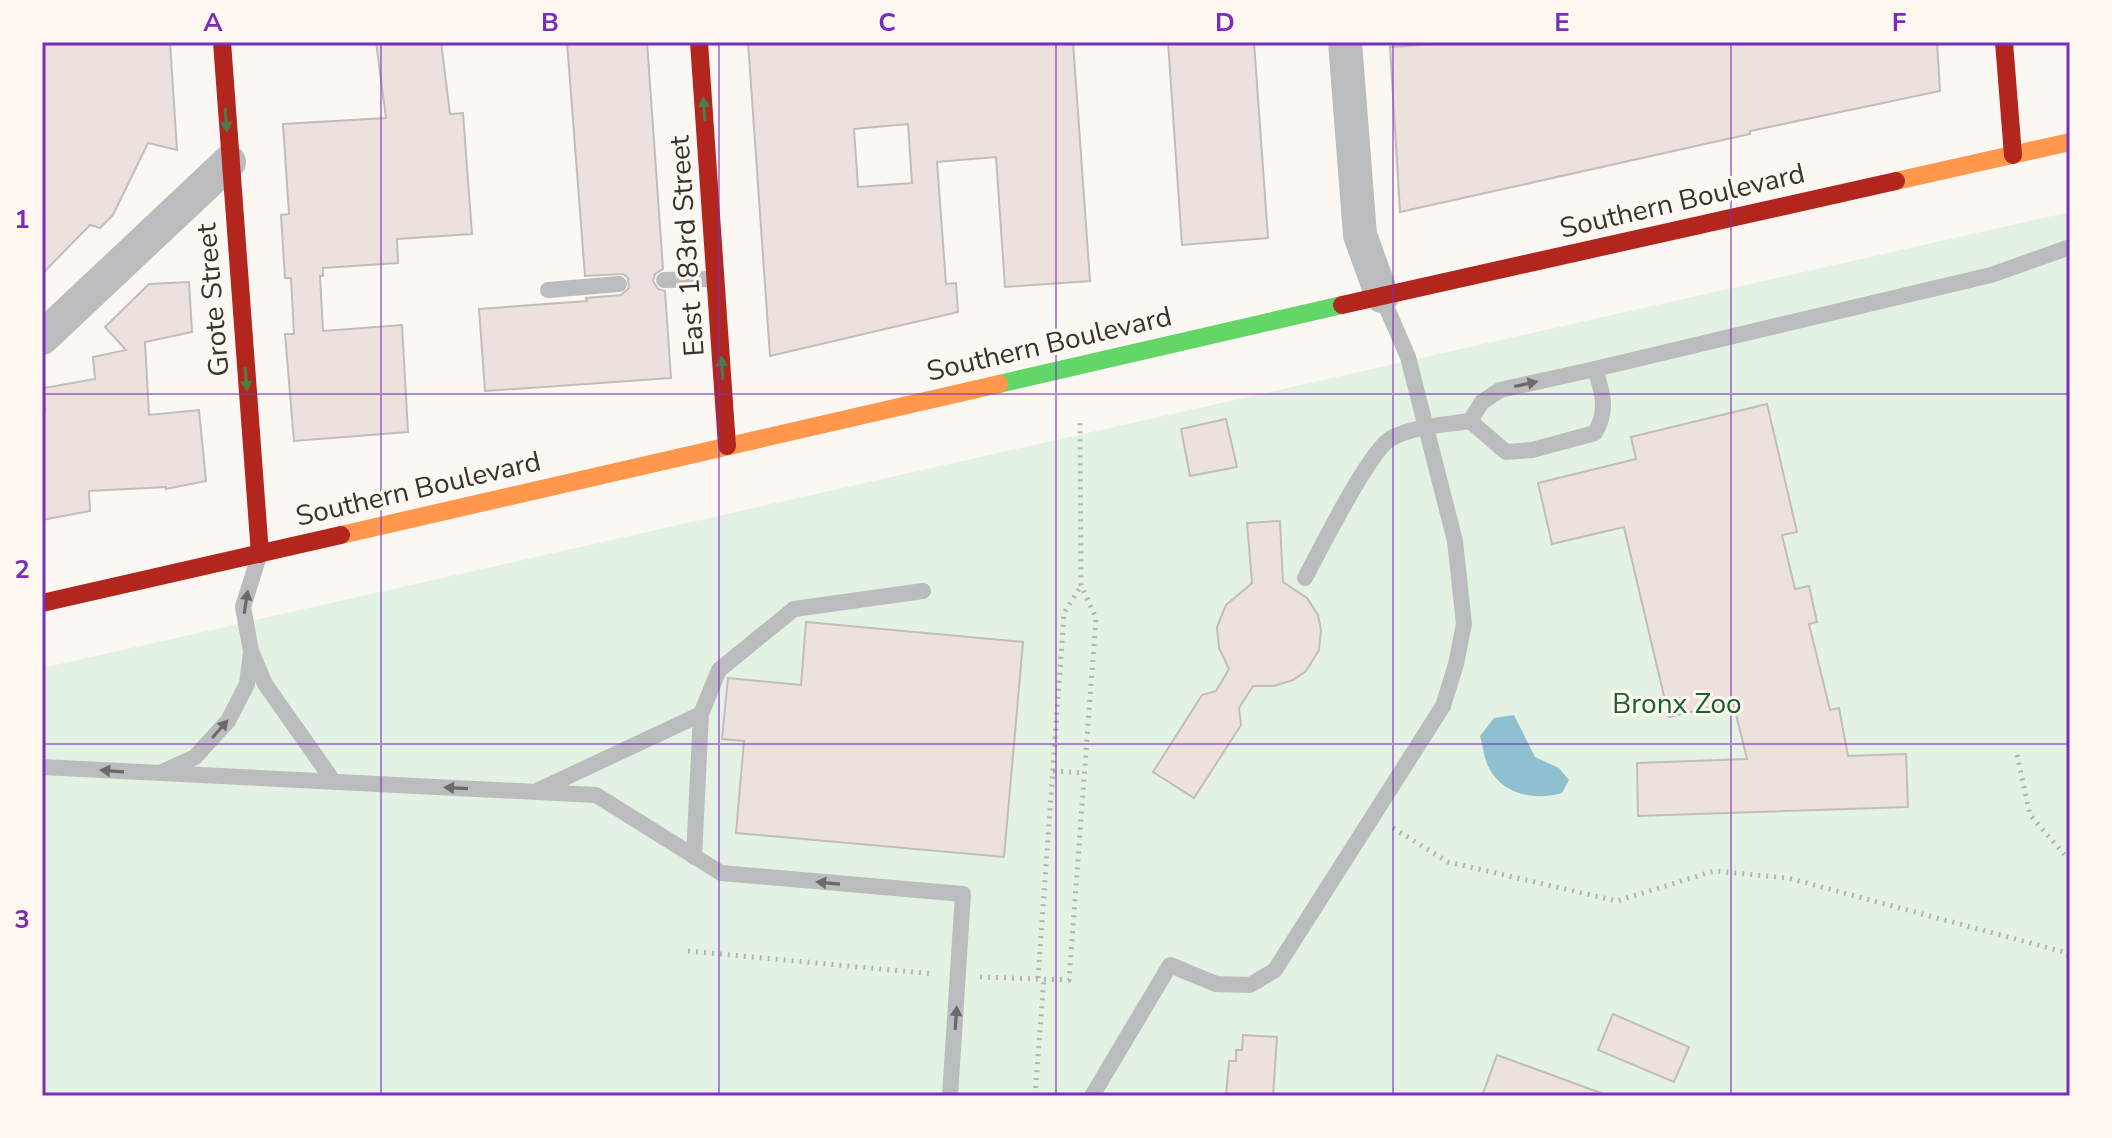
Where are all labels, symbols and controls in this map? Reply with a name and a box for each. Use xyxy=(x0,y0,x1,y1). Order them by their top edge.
text: A xyxy=(203,5,223,40)
text: B xyxy=(541,5,559,40)
text: C xyxy=(878,5,896,40)
text: D xyxy=(1215,5,1235,40)
text: E xyxy=(1554,5,1570,40)
text: F xyxy=(1892,5,1906,40)
one-way arrow xyxy=(697,96,710,121)
one-way arrow xyxy=(220,108,233,133)
street label: East 183rd Street xyxy=(660,134,714,358)
street label: Southern Boulevard xyxy=(1556,154,1809,248)
text: 1 xyxy=(14,202,30,237)
street label: Grote Street xyxy=(187,221,239,378)
street label: Southern Boulevard xyxy=(923,297,1176,391)
one-way arrow xyxy=(715,355,728,380)
one-way arrow xyxy=(240,367,253,392)
one-way arrow xyxy=(1513,377,1538,390)
street label: Southern Boulevard xyxy=(292,442,545,536)
text: 2 xyxy=(14,552,30,587)
one-way arrow xyxy=(241,589,253,614)
park label: Bronx Zoo xyxy=(1612,685,1742,723)
one-way arrow xyxy=(211,720,228,740)
one-way arrow xyxy=(99,764,124,777)
one-way arrow xyxy=(443,781,468,794)
one-way arrow xyxy=(815,876,840,889)
text: 3 xyxy=(14,902,30,937)
one-way arrow xyxy=(949,1005,962,1030)

